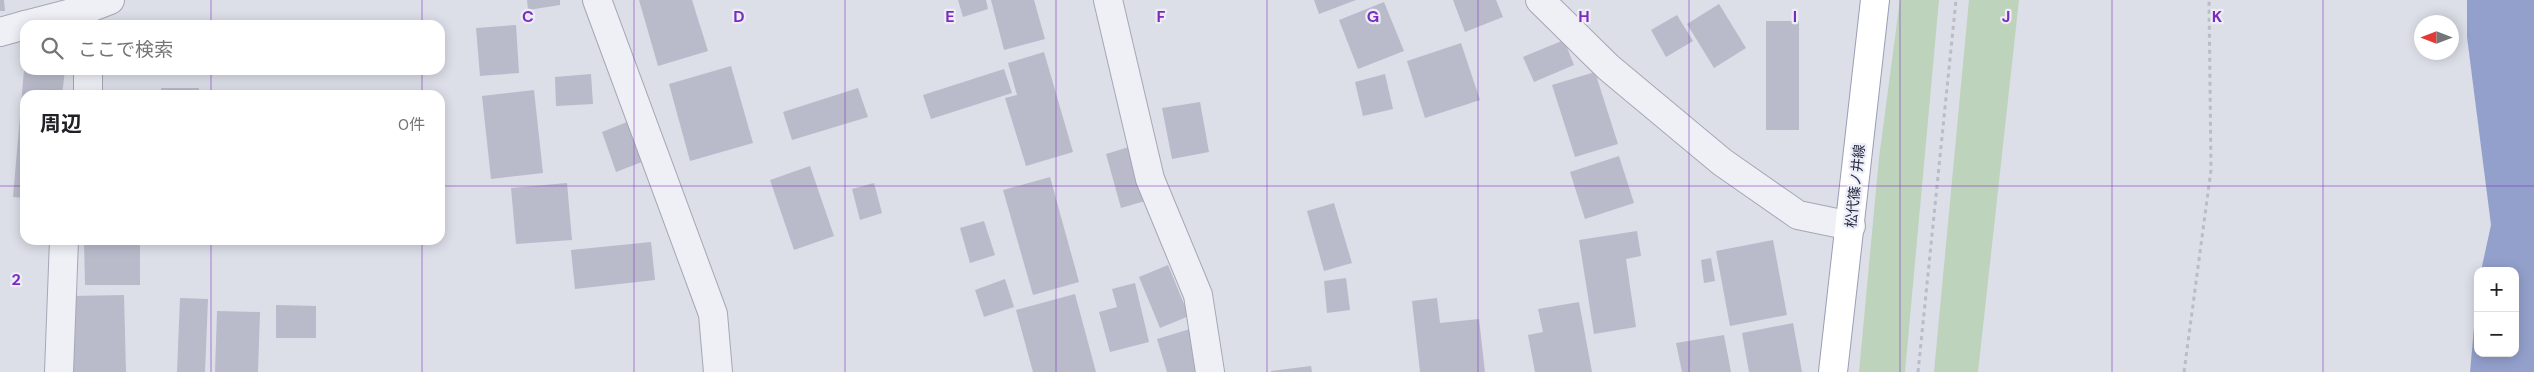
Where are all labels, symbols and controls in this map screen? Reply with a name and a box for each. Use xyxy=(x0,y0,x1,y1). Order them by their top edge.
text: C xyxy=(522,6,534,27)
text: D xyxy=(733,6,745,27)
text: E xyxy=(945,6,955,27)
text: F xyxy=(1157,6,1166,27)
text: G xyxy=(1367,6,1379,27)
text: H xyxy=(1578,6,1590,27)
text: I xyxy=(1793,6,1797,27)
text: J xyxy=(2002,6,2010,27)
text: K xyxy=(2212,6,2223,27)
north arrow xyxy=(2414,15,2459,60)
search box xyxy=(20,20,445,75)
icon: search xyxy=(38,34,66,62)
text: ここで検索 xyxy=(78,37,173,62)
text: 周辺 xyxy=(40,110,82,138)
text: 0件 xyxy=(398,114,425,135)
street label: 松代篠ノ井線 xyxy=(1842,143,1868,229)
map controls xyxy=(2474,267,2519,357)
button: + xyxy=(2474,267,2519,312)
text: 2 xyxy=(11,269,21,290)
button: − xyxy=(2474,312,2519,357)

